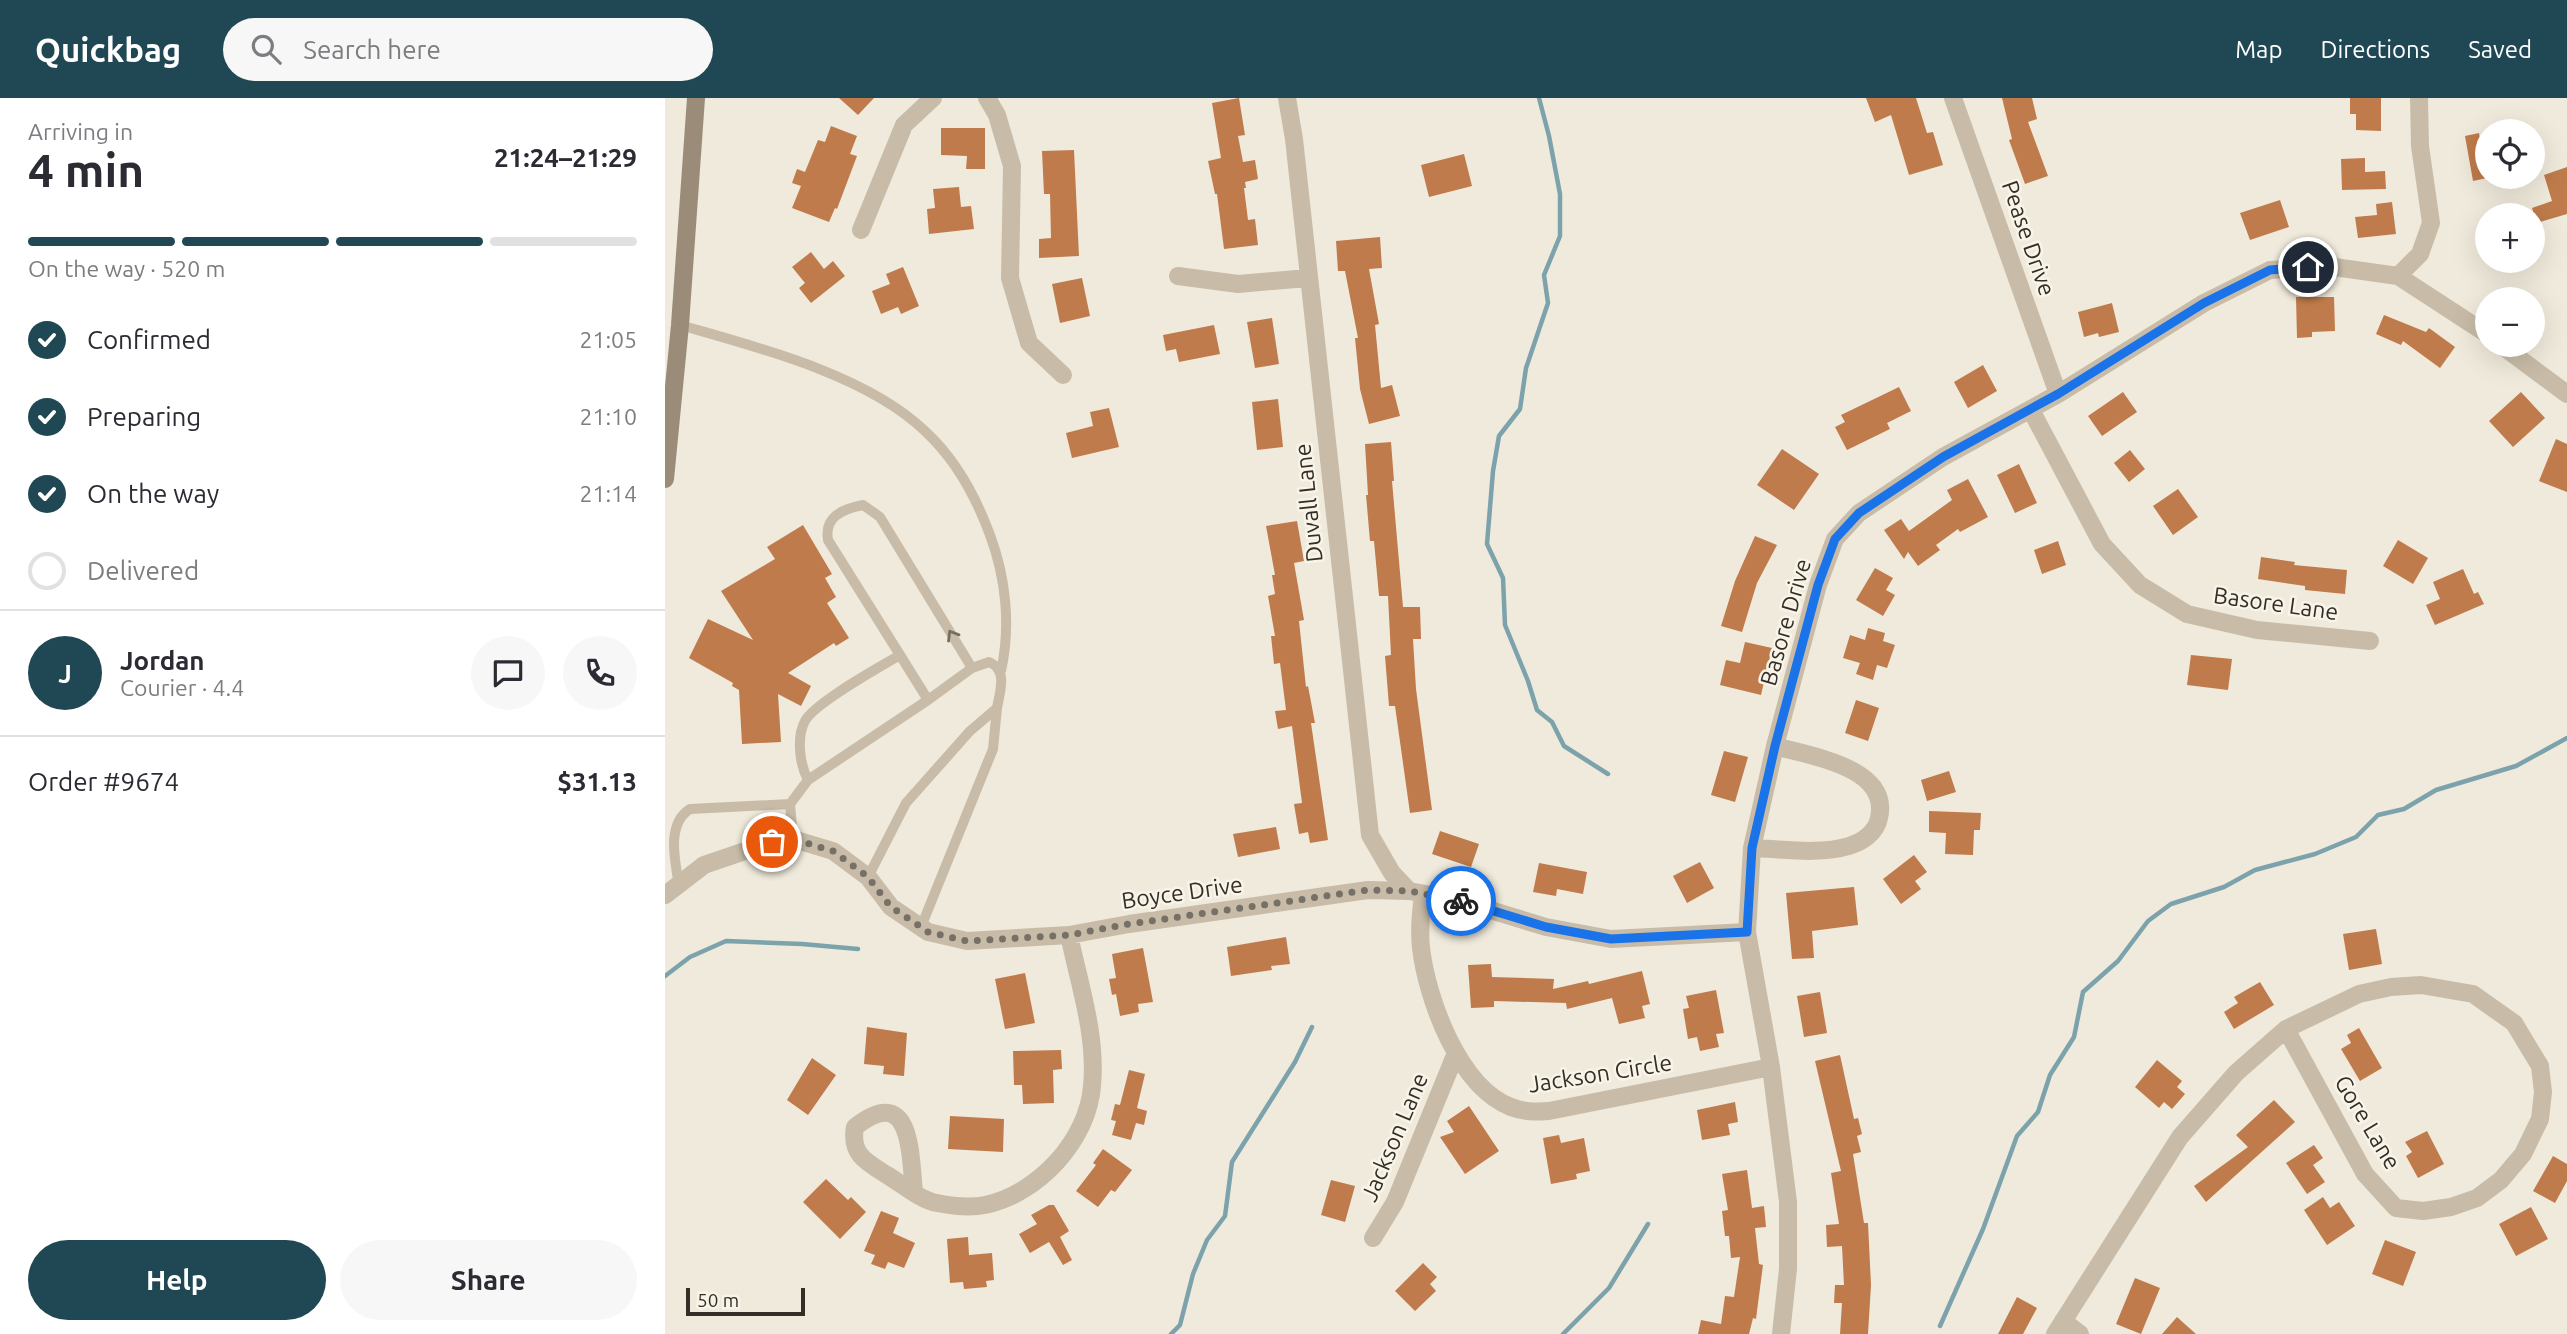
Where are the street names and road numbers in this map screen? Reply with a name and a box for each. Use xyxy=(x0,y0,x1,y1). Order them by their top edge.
street label: Pease Drive xyxy=(1998,177,2060,299)
street label: Duvall Lane xyxy=(1289,442,1327,564)
street label: Basore Drive xyxy=(1755,556,1815,688)
street label: Basore Lane xyxy=(2212,582,2340,624)
street label: Boyce Drive xyxy=(1120,871,1244,913)
street label: Jackson Circle xyxy=(1526,1049,1674,1097)
street label: Jackson Lane xyxy=(1356,1069,1432,1205)
street label: Gore Lane xyxy=(2330,1071,2406,1173)

